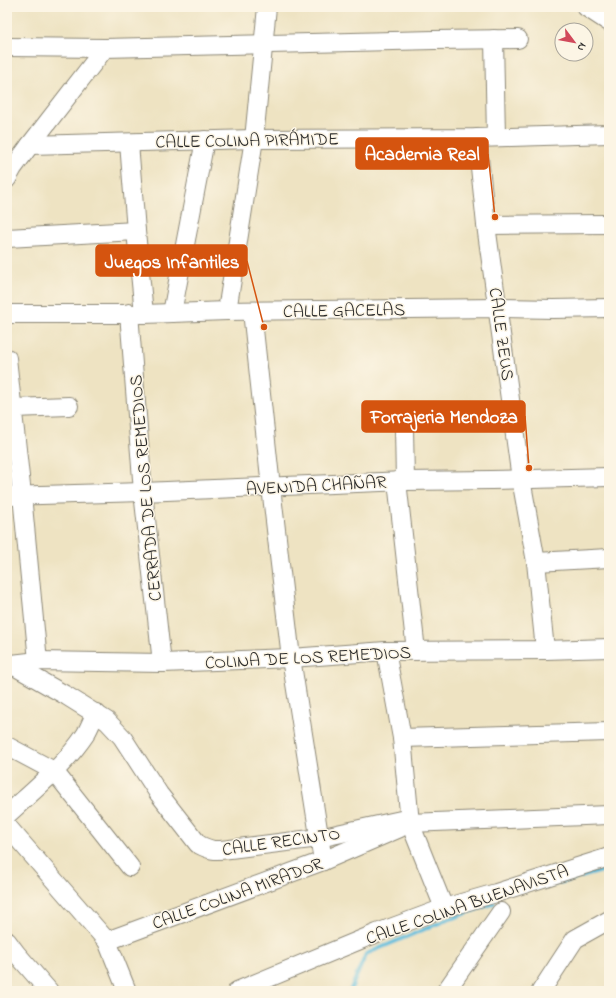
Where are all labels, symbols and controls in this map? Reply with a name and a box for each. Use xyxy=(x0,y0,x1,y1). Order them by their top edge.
north arrow xyxy=(554,22,594,62)
text: N xyxy=(573,39,590,54)
street label: CALLE COLINA PIRÁMIDE xyxy=(155,127,339,157)
callout: Academia Real xyxy=(356,138,488,169)
text: Academia Real xyxy=(364,142,480,169)
callout: Juegos Infantiles xyxy=(96,245,247,276)
text: Juegos Infantiles xyxy=(105,250,240,279)
street label: CALLE ZEUS xyxy=(481,286,519,383)
street label: CALLE GACELAS xyxy=(283,298,405,326)
street label: CERRADA DE LOS REMEDIOS xyxy=(124,373,170,602)
callout: Forrajeria Mendoza xyxy=(362,401,525,432)
text: Forrajeria Mendoza xyxy=(369,405,518,432)
street label: AVENIDA CHAÑAR xyxy=(245,470,387,504)
street label: COLINA DE LOS REMEDIOS xyxy=(204,641,412,677)
street label: CALLE RECINTO xyxy=(221,822,342,864)
street label: CALLE COLINA MIRADOR xyxy=(149,852,327,938)
street label: CALLE COLINA BUENAVISTA xyxy=(363,859,572,953)

